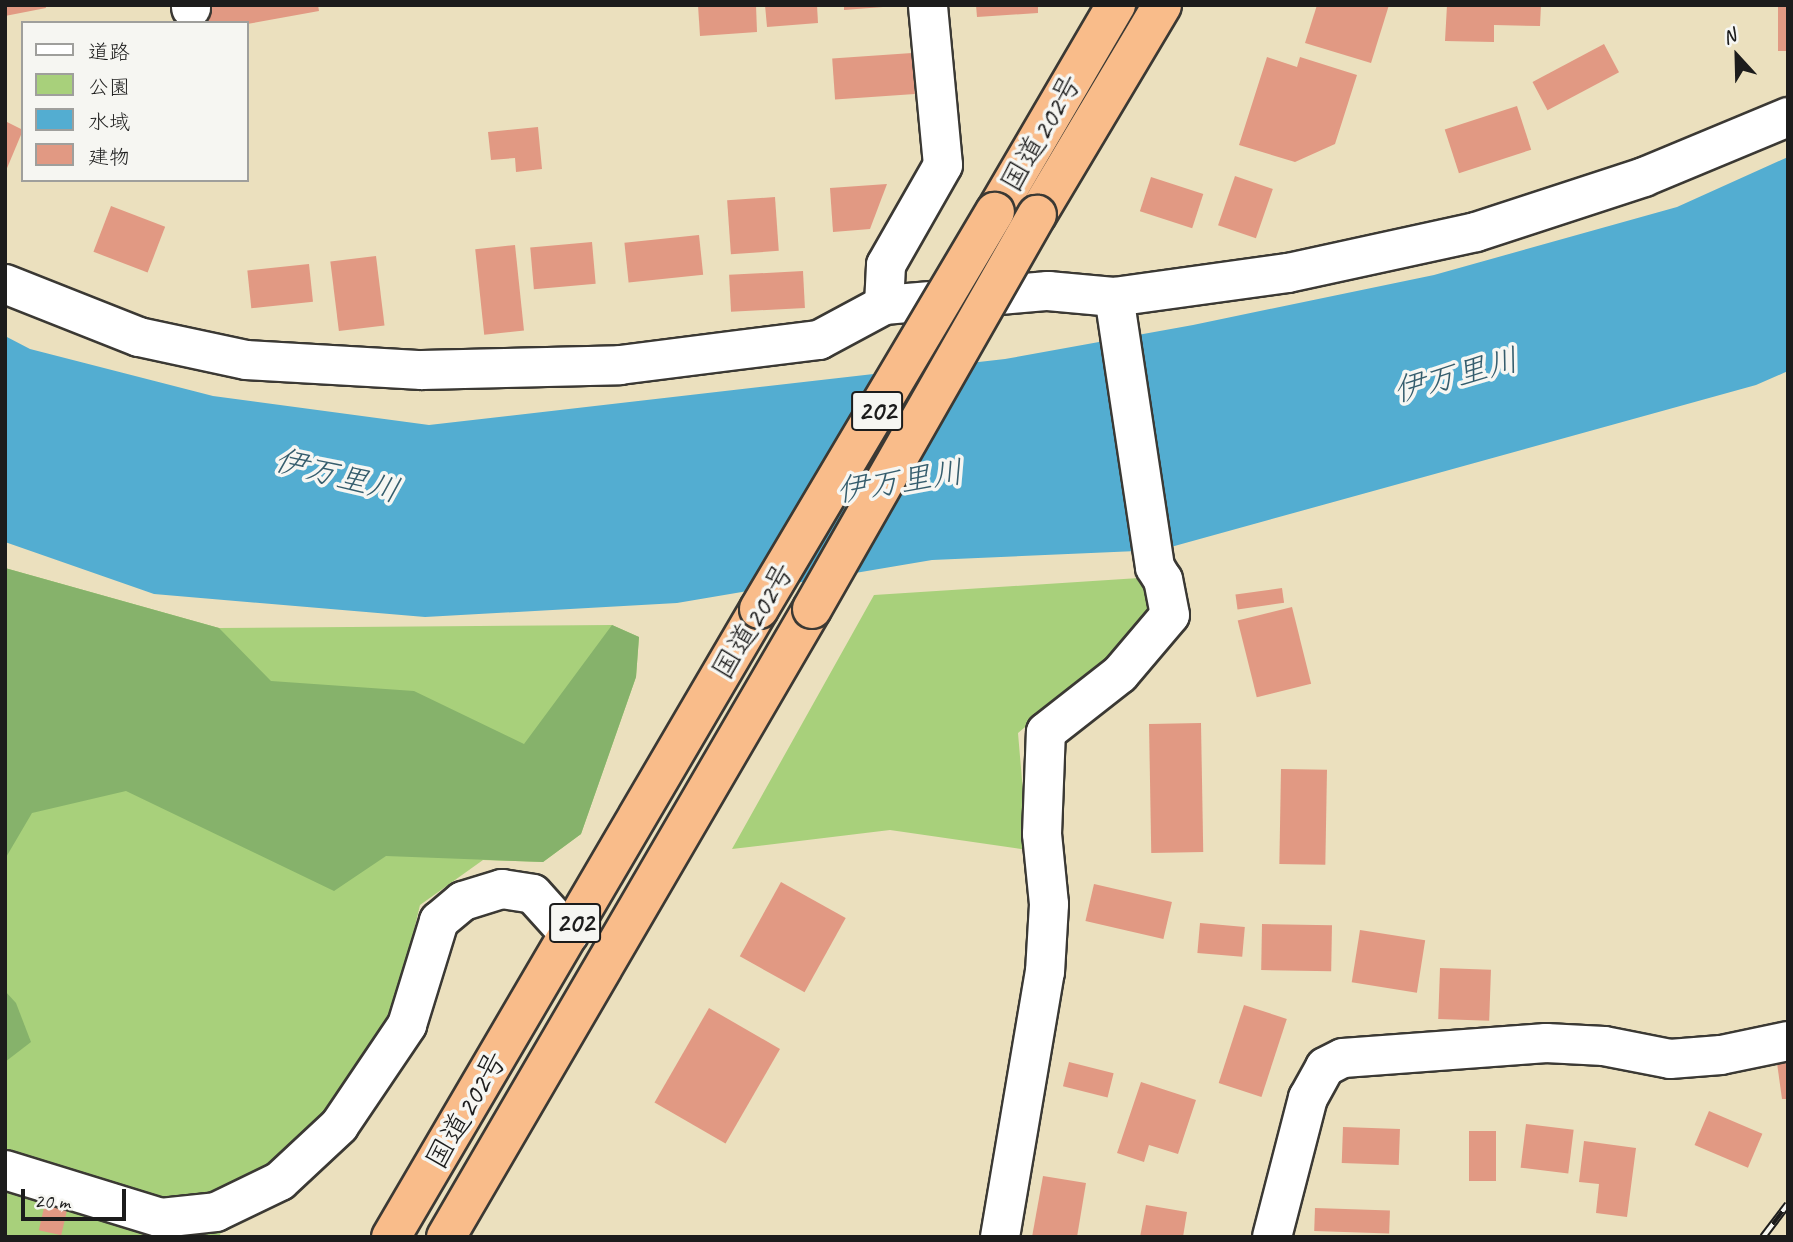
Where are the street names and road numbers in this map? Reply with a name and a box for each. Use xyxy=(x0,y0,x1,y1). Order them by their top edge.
street label: 国道202号 xyxy=(993,67,1089,199)
road number: 202 xyxy=(851,386,903,436)
street label: 国道202号 xyxy=(704,556,802,686)
road number: 202 xyxy=(549,898,601,948)
street label: 国道202号 xyxy=(418,1044,514,1176)

